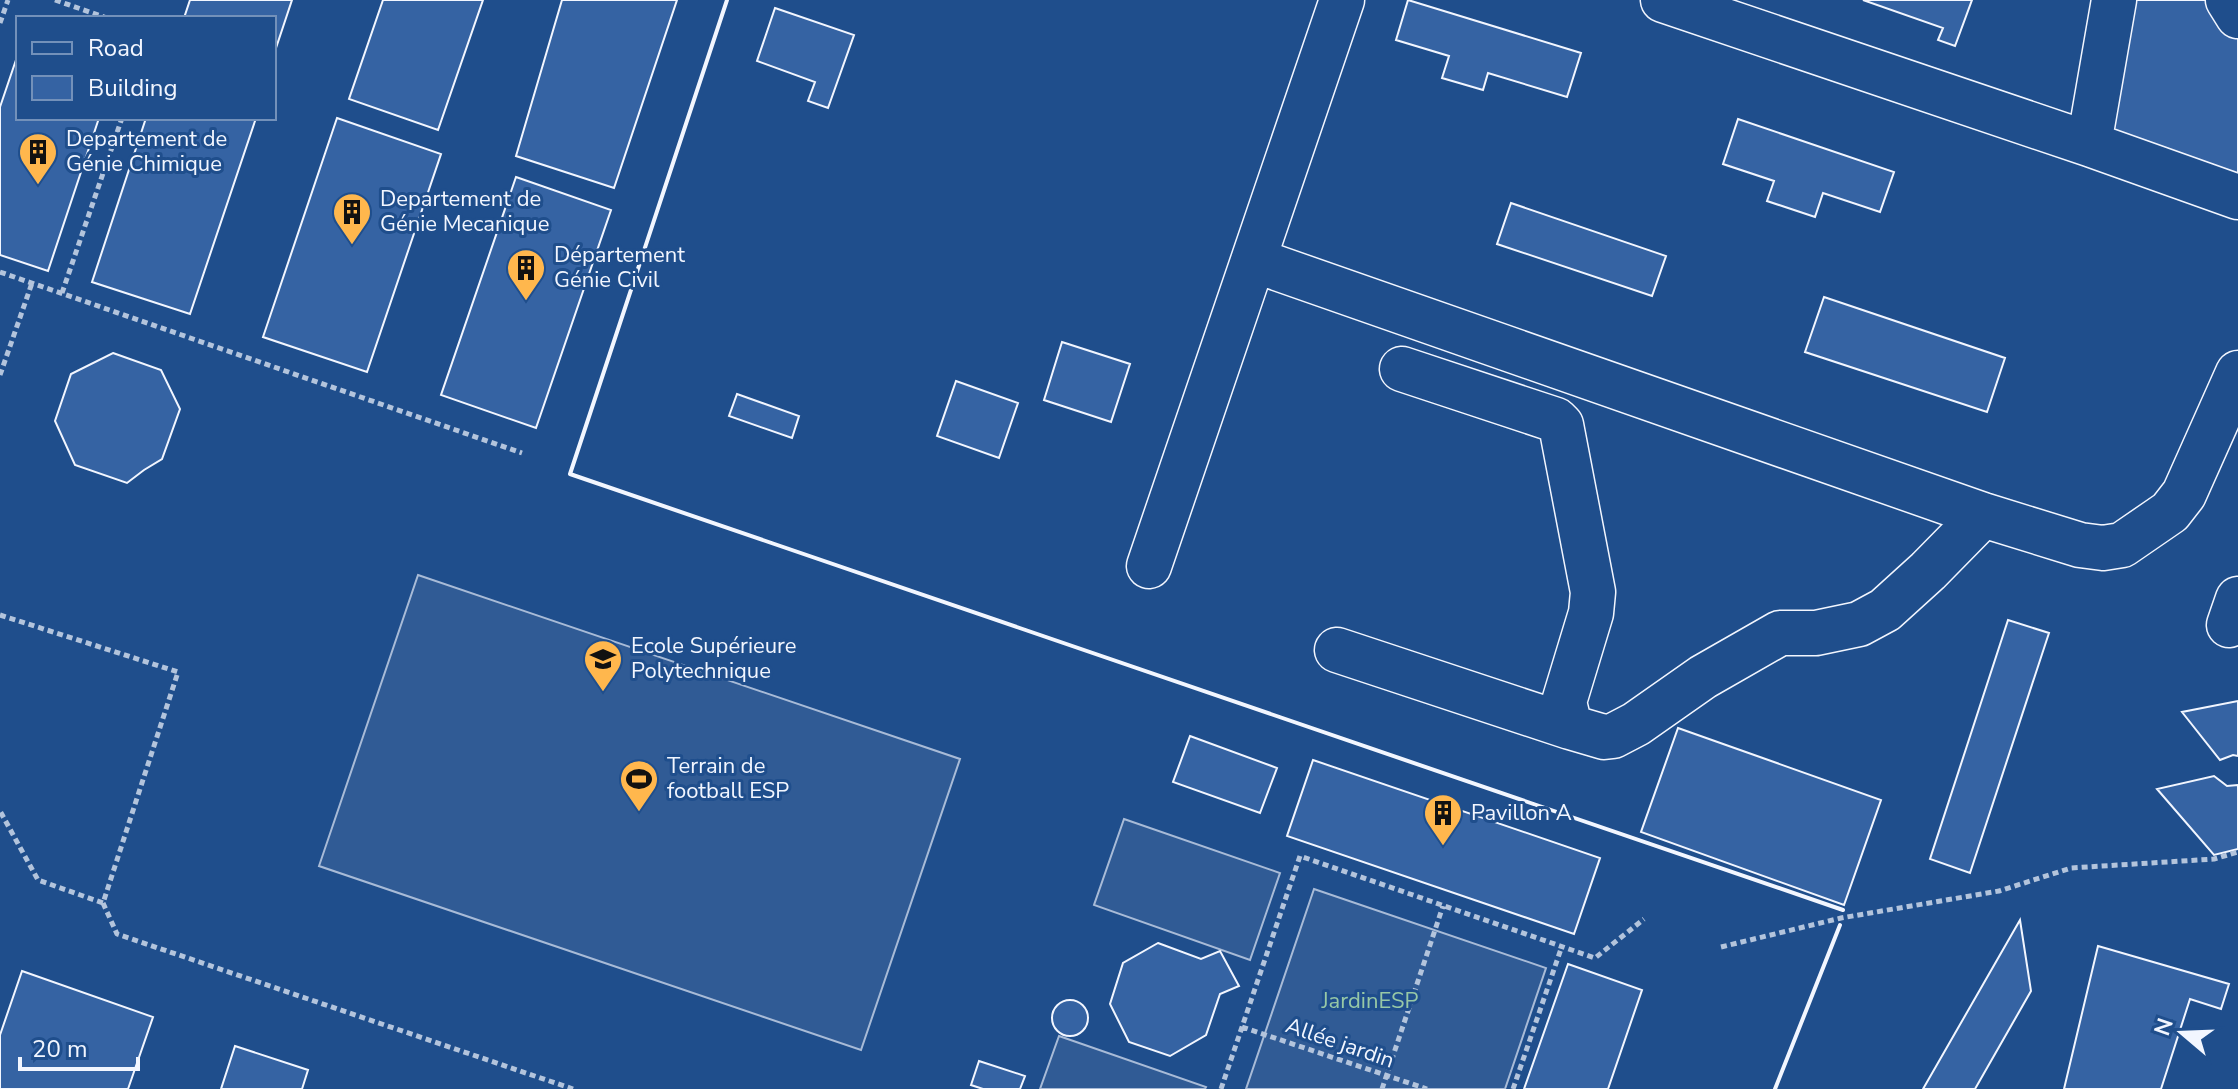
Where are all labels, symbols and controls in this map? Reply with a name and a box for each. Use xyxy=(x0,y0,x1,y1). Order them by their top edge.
legend xyxy=(16,16,276,120)
text: Road xyxy=(88,32,144,64)
text: Building xyxy=(88,72,178,104)
place label: Departement de Génie Chimique xyxy=(66,124,227,179)
building icon: Departement de Génie Chimique xyxy=(17,131,59,186)
place label: Departement de Génie Mecanique xyxy=(380,184,549,239)
building icon: Departement de Génie Mecanique xyxy=(331,191,373,246)
place label: Département Génie Civil xyxy=(554,240,685,295)
building icon: Département Génie Civil xyxy=(505,247,547,302)
place label: Ecole Supérieure Polytechnique xyxy=(631,631,797,686)
school or university icon: Ecole Supérieure Polytechnique xyxy=(582,638,624,693)
place label: Terrain de football ESP xyxy=(667,751,789,806)
sports icon: Terrain de football ESP xyxy=(618,758,660,813)
building icon: Pavillon A xyxy=(1422,792,1464,847)
place label: Pavillon A xyxy=(1471,798,1572,828)
park label: JardinESP xyxy=(1320,986,1419,1016)
north arrow xyxy=(2142,993,2222,1073)
street label: Allée jardin xyxy=(1282,1010,1398,1076)
text: N xyxy=(2147,1014,2181,1039)
scale bar xyxy=(20,1021,138,1071)
text: 20 m xyxy=(32,1033,88,1065)

